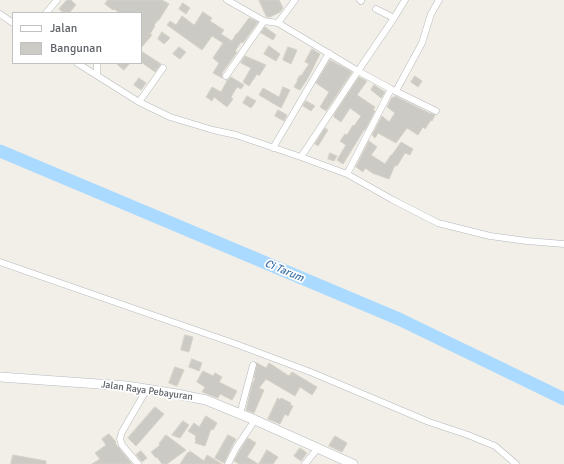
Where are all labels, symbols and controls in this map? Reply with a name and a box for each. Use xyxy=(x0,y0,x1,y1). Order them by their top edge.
legend xyxy=(12,12,142,64)
text: Jalan xyxy=(50,21,77,36)
text: Bangunan xyxy=(50,41,102,56)
water label: Ci Tarum xyxy=(263,257,305,285)
street label: Jalan Raya Pebayuran xyxy=(100,379,194,403)

